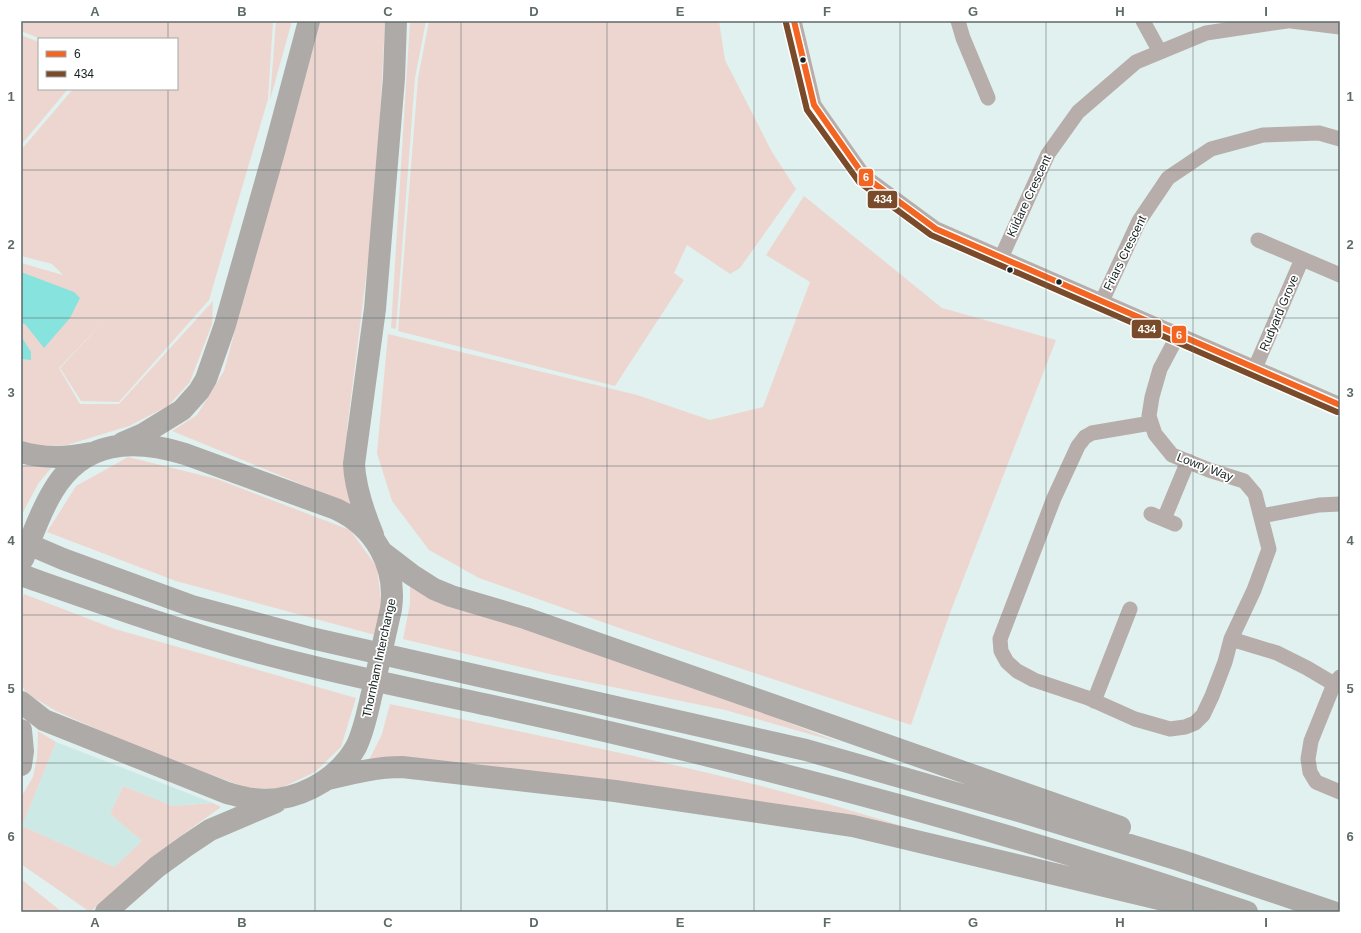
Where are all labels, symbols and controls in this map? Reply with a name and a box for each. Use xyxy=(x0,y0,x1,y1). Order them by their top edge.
text: A xyxy=(90,4,100,19)
text: B xyxy=(237,4,247,19)
text: C xyxy=(383,4,393,19)
text: D xyxy=(529,4,539,19)
text: E xyxy=(676,4,685,19)
text: F xyxy=(823,4,831,19)
text: G xyxy=(968,4,978,19)
text: H xyxy=(1115,4,1125,19)
text: I xyxy=(1264,4,1268,19)
legend xyxy=(38,38,178,90)
text: 6 xyxy=(74,47,81,61)
unlabelled marker xyxy=(798,55,808,65)
text: 434 xyxy=(74,67,94,81)
text: 1 xyxy=(7,89,15,104)
text: 1 xyxy=(1346,89,1354,104)
street label: Kildare Crescent xyxy=(1004,152,1054,239)
line badge: 6 xyxy=(858,168,874,187)
text: 6 xyxy=(863,171,869,183)
line badge: 434 xyxy=(867,190,898,209)
text: 434 xyxy=(874,193,893,205)
street label: Friars Crescent xyxy=(1101,212,1150,293)
text: 2 xyxy=(7,237,15,252)
text: 2 xyxy=(1346,237,1354,252)
unlabelled marker xyxy=(1005,265,1015,275)
street label: Rudyard Grove xyxy=(1257,273,1301,353)
unlabelled marker xyxy=(1054,277,1064,287)
line badge: 434 xyxy=(1131,319,1162,339)
text: 434 xyxy=(1138,323,1157,335)
line badge: 6 xyxy=(1171,325,1187,344)
text: 6 xyxy=(1176,329,1182,341)
text: 3 xyxy=(7,385,15,400)
text: 3 xyxy=(1346,385,1354,400)
street label: Lowry Way xyxy=(1175,450,1235,484)
text: 4 xyxy=(7,533,15,548)
text: 4 xyxy=(1346,533,1354,548)
street label: Thornham Interchange xyxy=(360,597,399,719)
text: 5 xyxy=(7,681,15,696)
text: 5 xyxy=(1346,681,1354,696)
text: 6 xyxy=(7,829,15,844)
text: 6 xyxy=(1346,829,1354,844)
text: A xyxy=(90,915,100,930)
text: B xyxy=(237,915,247,930)
text: C xyxy=(383,915,393,930)
text: D xyxy=(529,915,539,930)
text: E xyxy=(676,915,685,930)
text: F xyxy=(823,915,831,930)
text: G xyxy=(968,915,978,930)
text: H xyxy=(1115,915,1125,930)
text: I xyxy=(1264,915,1268,930)

